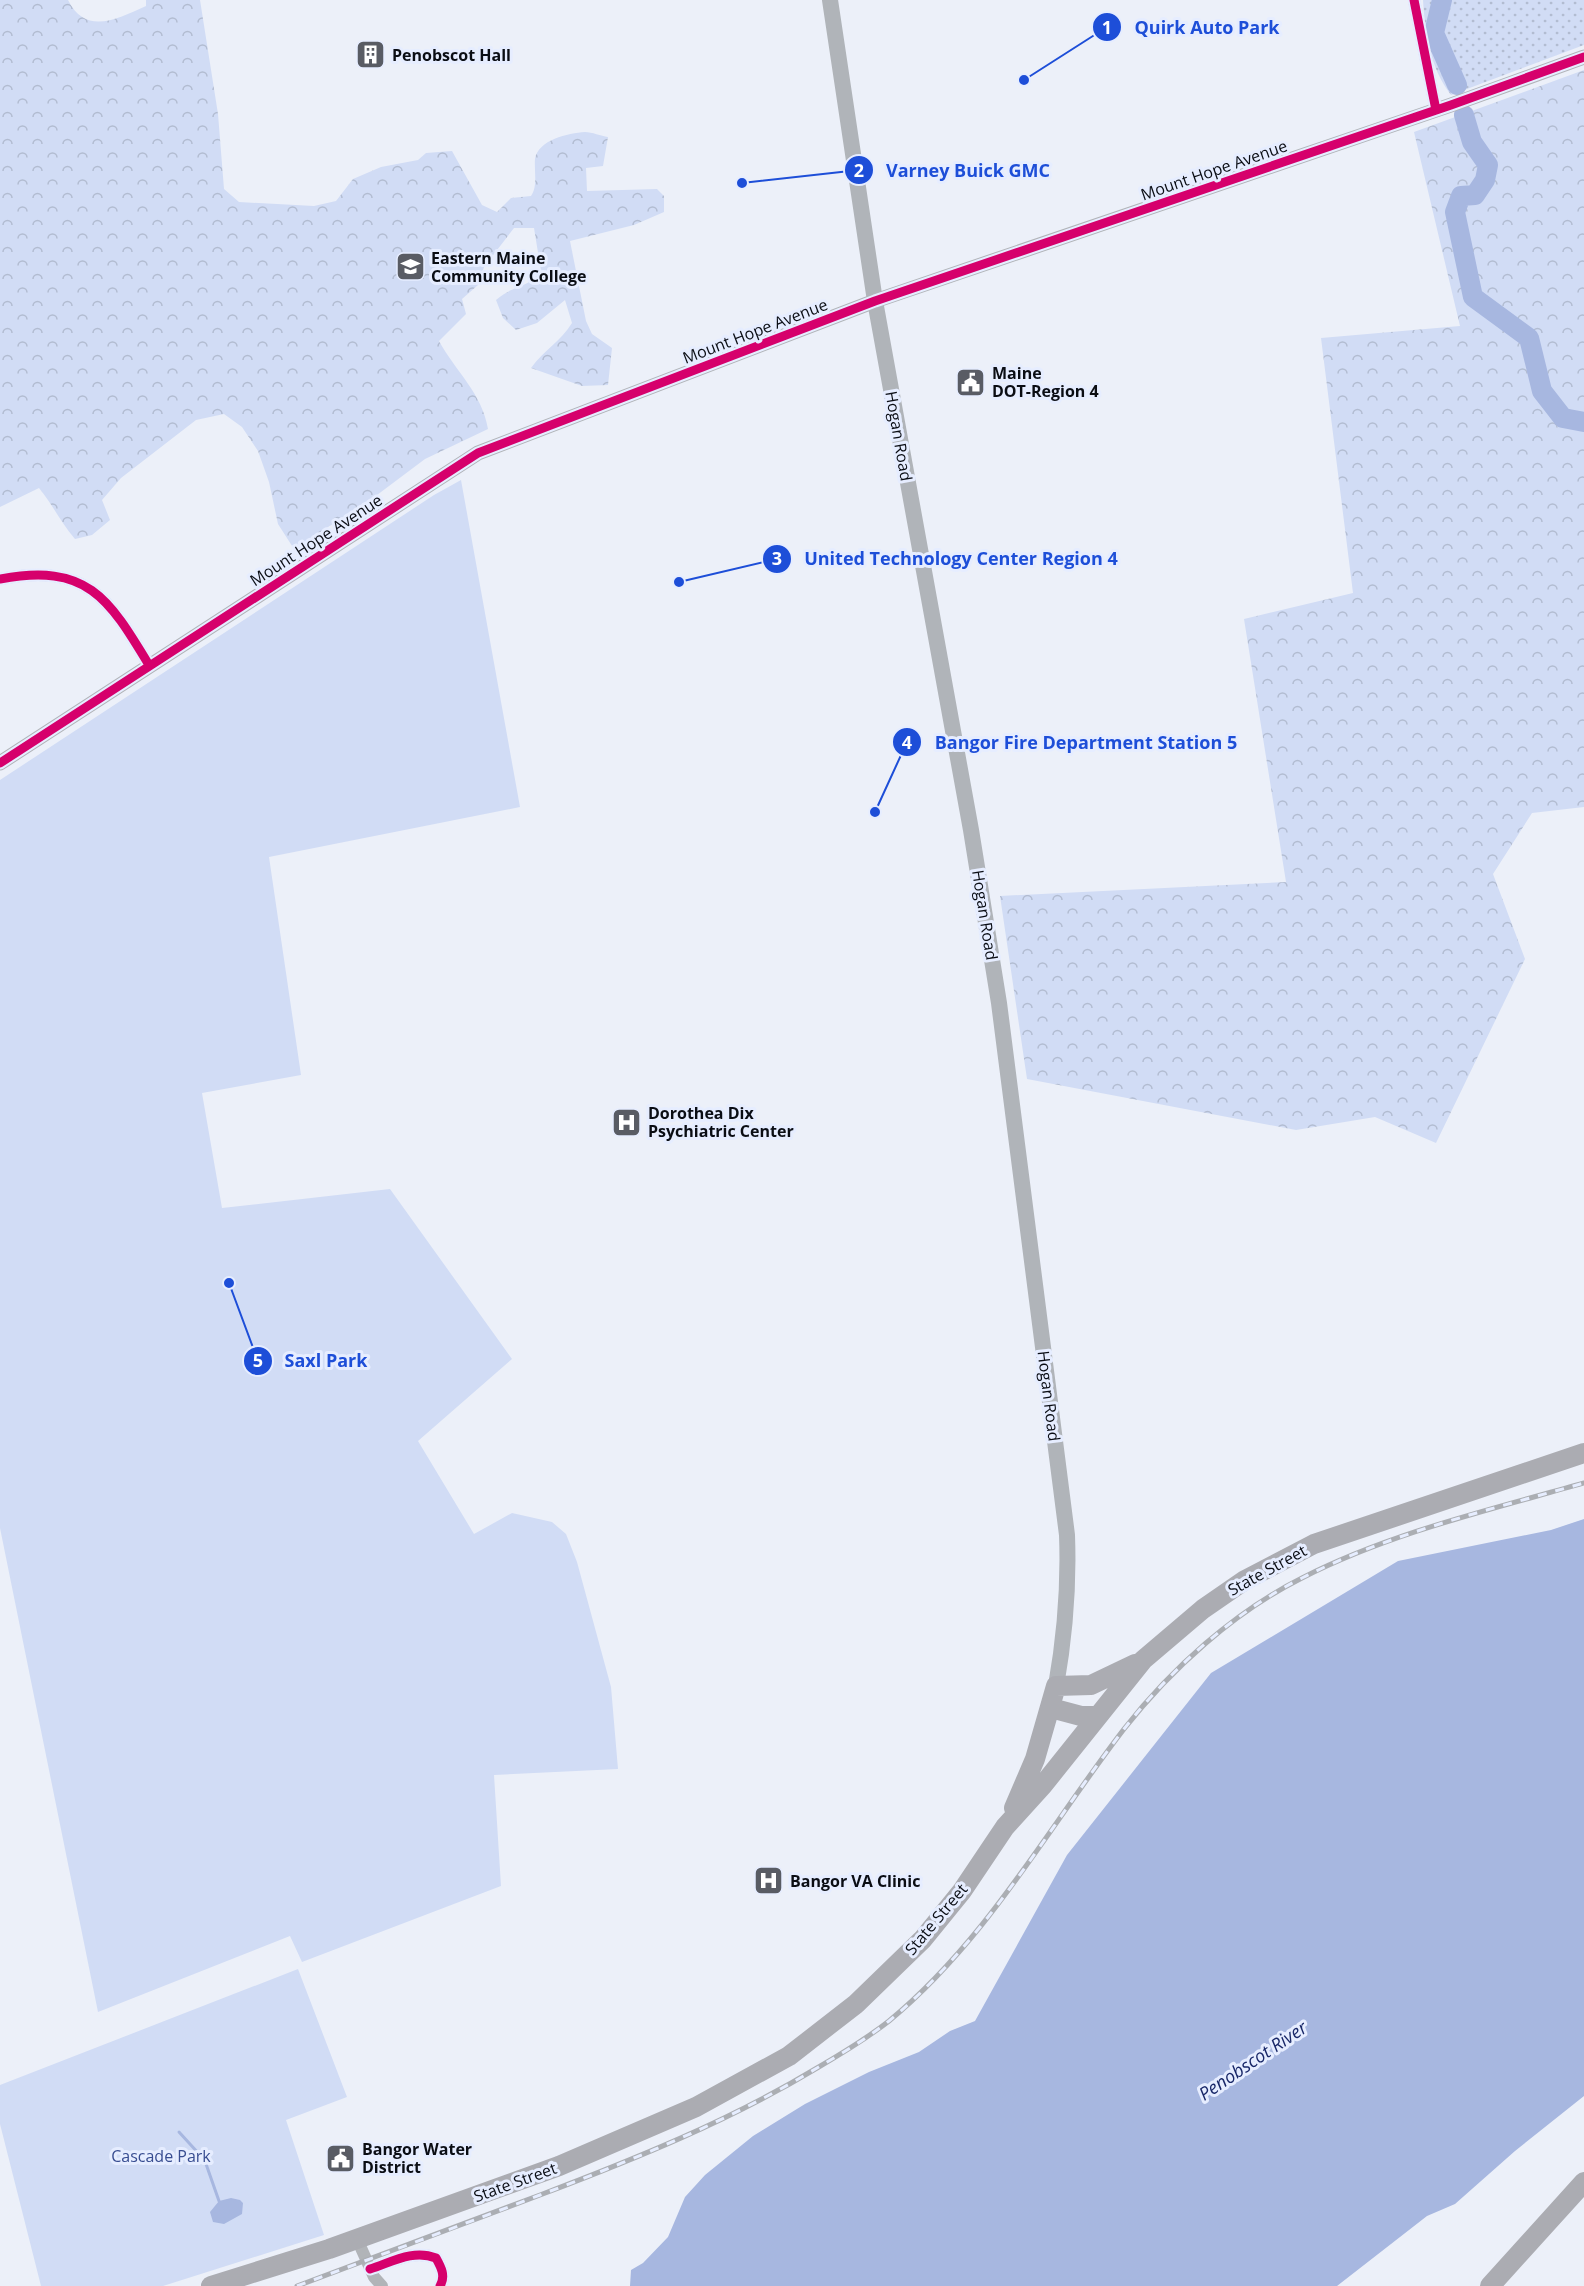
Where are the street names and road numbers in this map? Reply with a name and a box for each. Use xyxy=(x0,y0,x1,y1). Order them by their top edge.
street label: Mount Hope Avenue xyxy=(1138,135,1290,205)
street label: Mount Hope Avenue xyxy=(679,293,831,369)
street label: Hogan Road xyxy=(880,389,918,483)
street label: Mount Hope Avenue xyxy=(246,489,386,591)
street label: Hogan Road xyxy=(967,868,1003,962)
street label: Hogan Road xyxy=(1033,1349,1065,1443)
street label: State Street xyxy=(1224,1539,1311,1601)
street label: State Street xyxy=(900,1878,973,1959)
street label: State Street xyxy=(470,2157,560,2207)

